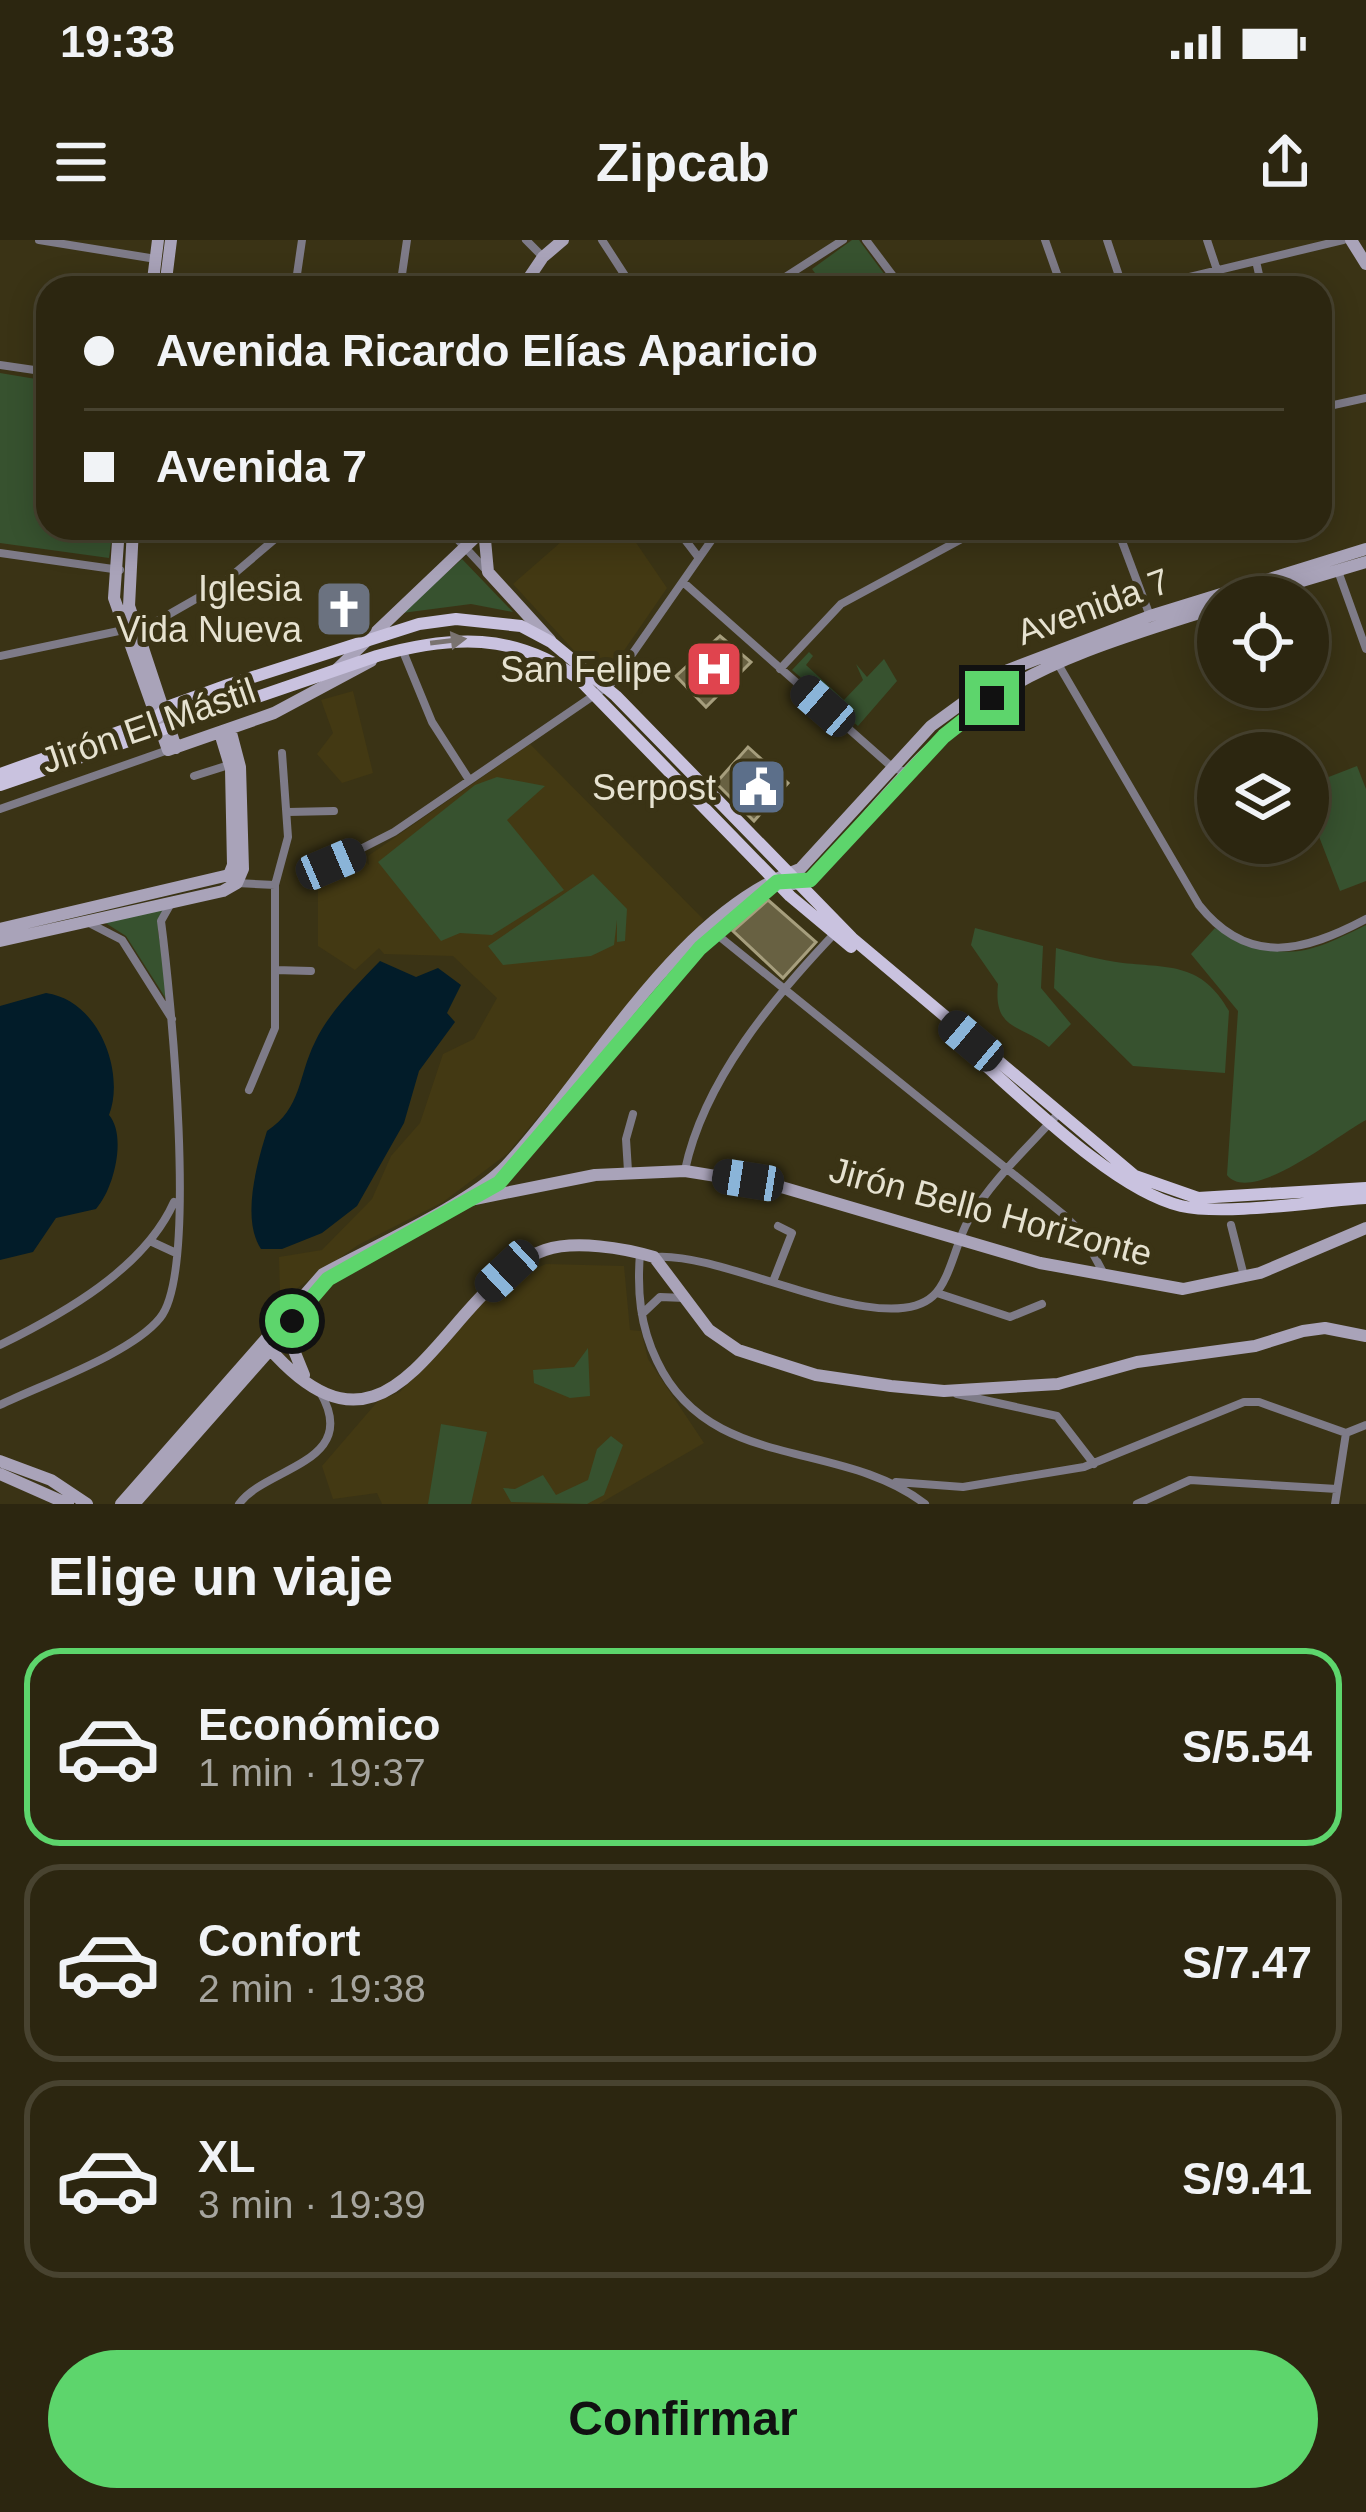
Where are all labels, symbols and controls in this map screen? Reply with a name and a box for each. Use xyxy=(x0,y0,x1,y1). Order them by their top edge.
text: 19:33 xyxy=(60,16,175,67)
icon: menu xyxy=(48,129,114,195)
icon: share xyxy=(1252,129,1318,195)
text: Zipcab xyxy=(596,132,770,192)
text: Avenida Ricardo Elías Aparicio xyxy=(156,325,818,376)
text: Avenida 7 xyxy=(156,441,367,492)
street label: Avenida 7 xyxy=(1011,560,1175,653)
place label: Iglesia Vida Nueva xyxy=(117,568,303,650)
map controls xyxy=(1197,576,1329,864)
button: locate xyxy=(1197,576,1329,708)
church icon: Iglesia Vida Nueva xyxy=(313,578,375,640)
one-way arrow xyxy=(430,632,467,651)
hospital icon: San Felipe xyxy=(683,638,745,700)
place label: San Felipe xyxy=(500,649,672,690)
car xyxy=(784,669,862,743)
street label: Jirón El Mástil xyxy=(36,670,261,781)
route end xyxy=(965,671,1019,725)
button: layers xyxy=(1197,732,1329,864)
public building icon: Serpost xyxy=(727,756,789,818)
place label: Serpost xyxy=(592,767,716,808)
car xyxy=(291,833,371,895)
car xyxy=(932,1004,1010,1078)
street label: Jirón Bello Horizonte xyxy=(825,1149,1157,1274)
car xyxy=(710,1157,786,1203)
car xyxy=(468,1233,546,1309)
route start xyxy=(265,1294,319,1348)
text: Elige un viaje xyxy=(48,1546,393,1606)
icon: car xyxy=(54,1693,162,1801)
text: Económico xyxy=(198,1699,441,1750)
text: S/5.54 xyxy=(1182,1721,1312,1772)
text: 1 min · 19:37 xyxy=(198,1751,426,1794)
icon: car xyxy=(54,1909,162,2017)
text: Confort xyxy=(198,1915,360,1966)
text: S/7.47 xyxy=(1182,1937,1312,1988)
text: 2 min · 19:38 xyxy=(198,1967,426,2010)
icon: car xyxy=(54,2125,162,2233)
text: XL xyxy=(198,2131,256,2182)
text: S/9.41 xyxy=(1182,2153,1312,2204)
text: 3 min · 19:39 xyxy=(198,2183,426,2226)
button: Confirmar xyxy=(48,2350,1318,2488)

